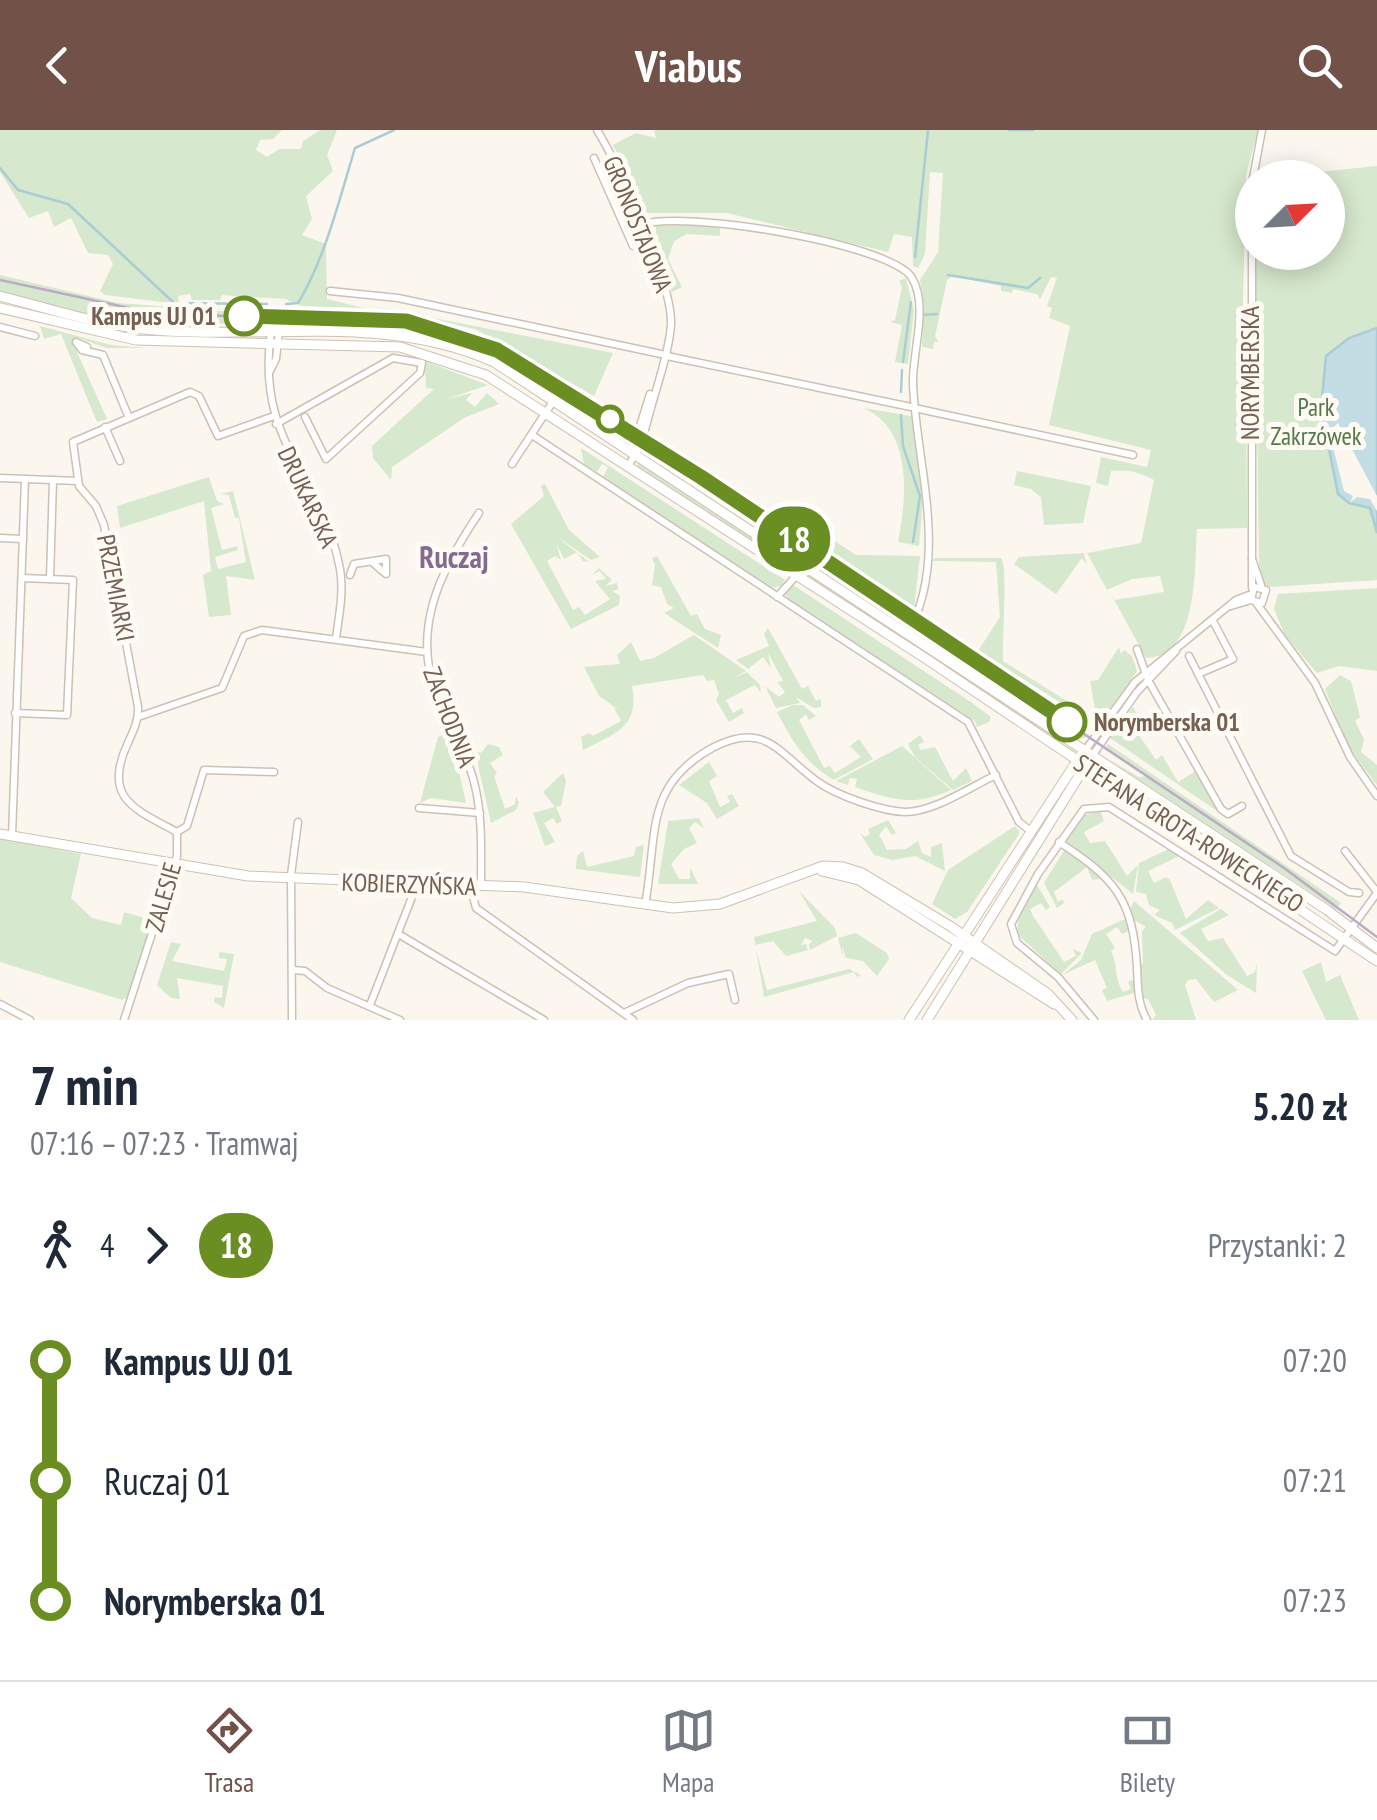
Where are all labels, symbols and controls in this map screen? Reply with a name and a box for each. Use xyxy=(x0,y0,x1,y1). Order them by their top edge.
text: Viabus xyxy=(635,36,742,94)
icon: back xyxy=(30,38,85,93)
icon: search xyxy=(1292,38,1347,93)
street label: GRONOSTAJOWA xyxy=(596,151,680,297)
north arrow xyxy=(1235,160,1345,270)
map controls xyxy=(1235,160,1345,270)
marker: Kampus UJ 01 xyxy=(225,297,263,335)
place label: Kampus UJ 01 xyxy=(91,300,216,332)
street label: NORYMBERSKA xyxy=(1234,306,1266,440)
park label: Park Zakrzówek xyxy=(1271,391,1362,452)
unlabelled marker xyxy=(597,406,623,432)
street label: DRUKARSKA xyxy=(271,441,345,553)
line badge: 18 xyxy=(749,506,839,572)
text: 18 xyxy=(777,516,811,562)
street label: PRZEMIARKI xyxy=(90,532,142,644)
district label: Ruczaj xyxy=(419,537,489,576)
street label: ZACHODNIA xyxy=(416,662,484,772)
marker: Norymberska 01 xyxy=(1048,703,1086,741)
place label: Norymberska 01 xyxy=(1094,706,1240,738)
street label: STEFANA GROTA-ROWECKIEGO xyxy=(1068,747,1310,919)
street label: ZALESIE xyxy=(138,859,188,935)
street label: KOBIERZYŃSKA xyxy=(341,866,477,902)
text: 7 min xyxy=(30,1049,139,1120)
text: 5.20 zł xyxy=(1252,1081,1347,1130)
text: 07:16 – 07:23 · Tramwaj xyxy=(30,1122,299,1164)
icon: walk xyxy=(30,1218,85,1273)
icon: forward xyxy=(129,1218,184,1273)
text: 18 xyxy=(219,1222,253,1268)
text: 4 xyxy=(100,1224,114,1266)
text: Przystanki: 2 xyxy=(1208,1224,1347,1266)
text: Kampus UJ 01 xyxy=(104,1336,294,1385)
text: 07:20 xyxy=(1283,1339,1347,1381)
text: Ruczaj 01 xyxy=(104,1456,231,1505)
text: 07:21 xyxy=(1283,1459,1347,1501)
text: Norymberska 01 xyxy=(104,1576,326,1625)
text: 07:23 xyxy=(1283,1579,1347,1621)
tab: Trasa xyxy=(202,1703,257,1800)
tab: Mapa xyxy=(661,1703,716,1800)
tab: Bilety xyxy=(1120,1703,1175,1800)

